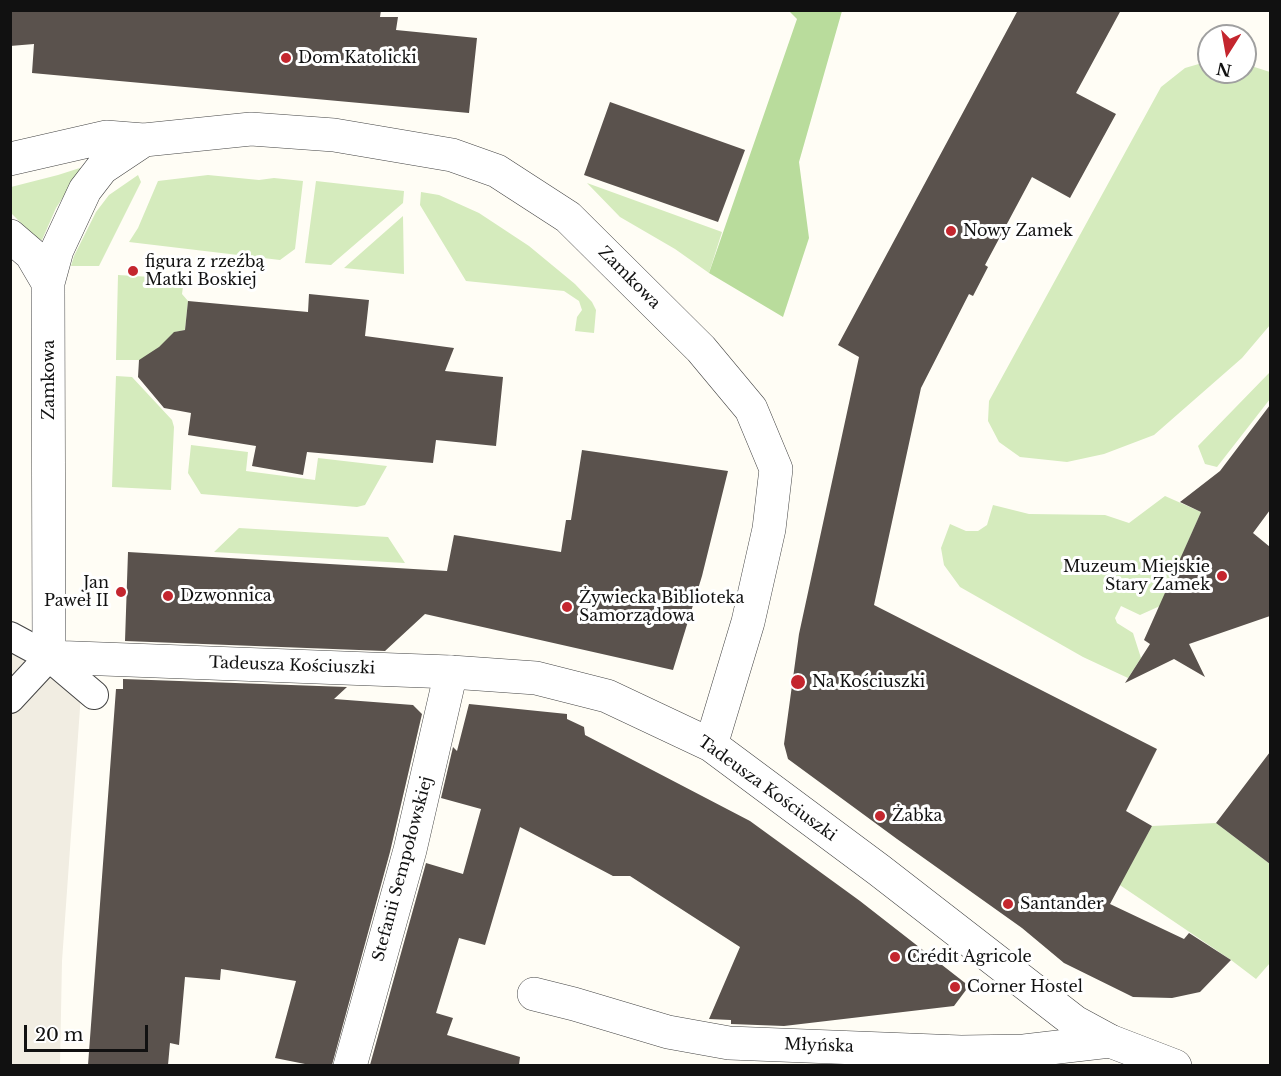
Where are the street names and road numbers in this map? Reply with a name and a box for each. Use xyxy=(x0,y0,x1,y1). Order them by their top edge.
street label: Zamkowa xyxy=(594,243,664,313)
street label: Zamkowa xyxy=(39,340,59,420)
street label: Tadeusza Kościuszki xyxy=(209,654,375,678)
street label: Tadeusza Kościuszki xyxy=(694,732,840,846)
street label: Stefanii Sempołowskiej xyxy=(369,774,437,964)
street label: Młyńska xyxy=(784,1035,854,1057)

